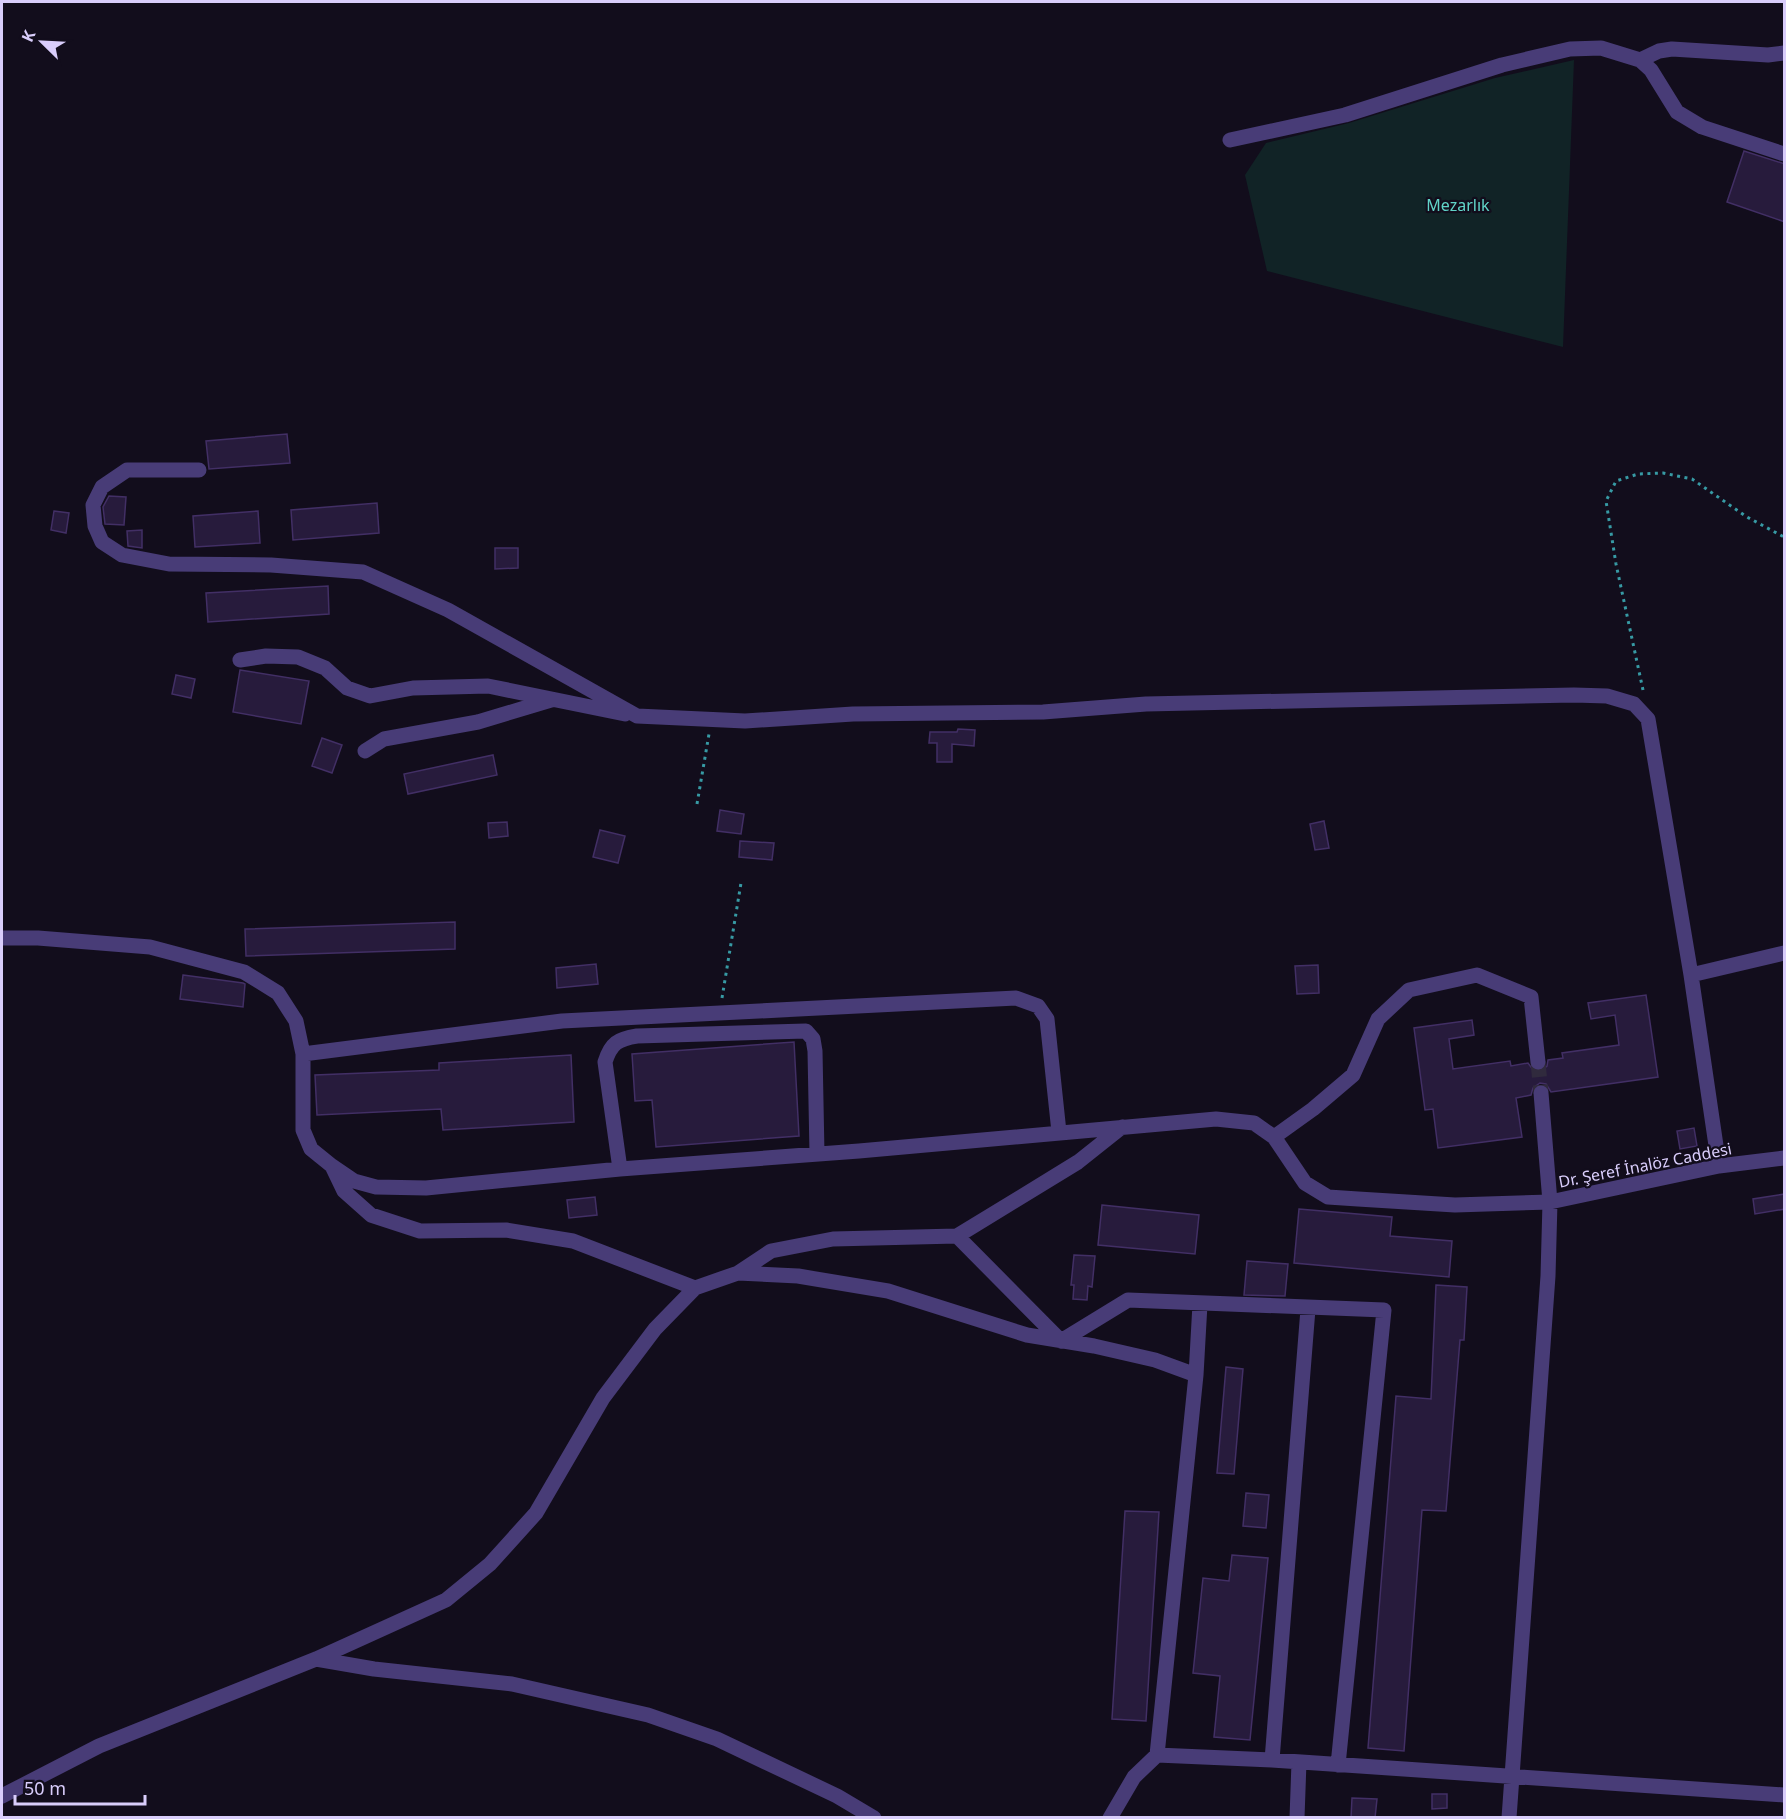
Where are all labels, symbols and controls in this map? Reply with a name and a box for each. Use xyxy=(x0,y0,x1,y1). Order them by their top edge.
north arrow xyxy=(12,12,72,72)
text: K xyxy=(16,26,41,45)
park label: Mezarlık xyxy=(1426,194,1490,216)
street label: Dr. Şeref İnalöz Caddesi xyxy=(1556,1137,1734,1193)
scale bar xyxy=(15,1768,146,1806)
text: 50 m xyxy=(24,1776,66,1800)

